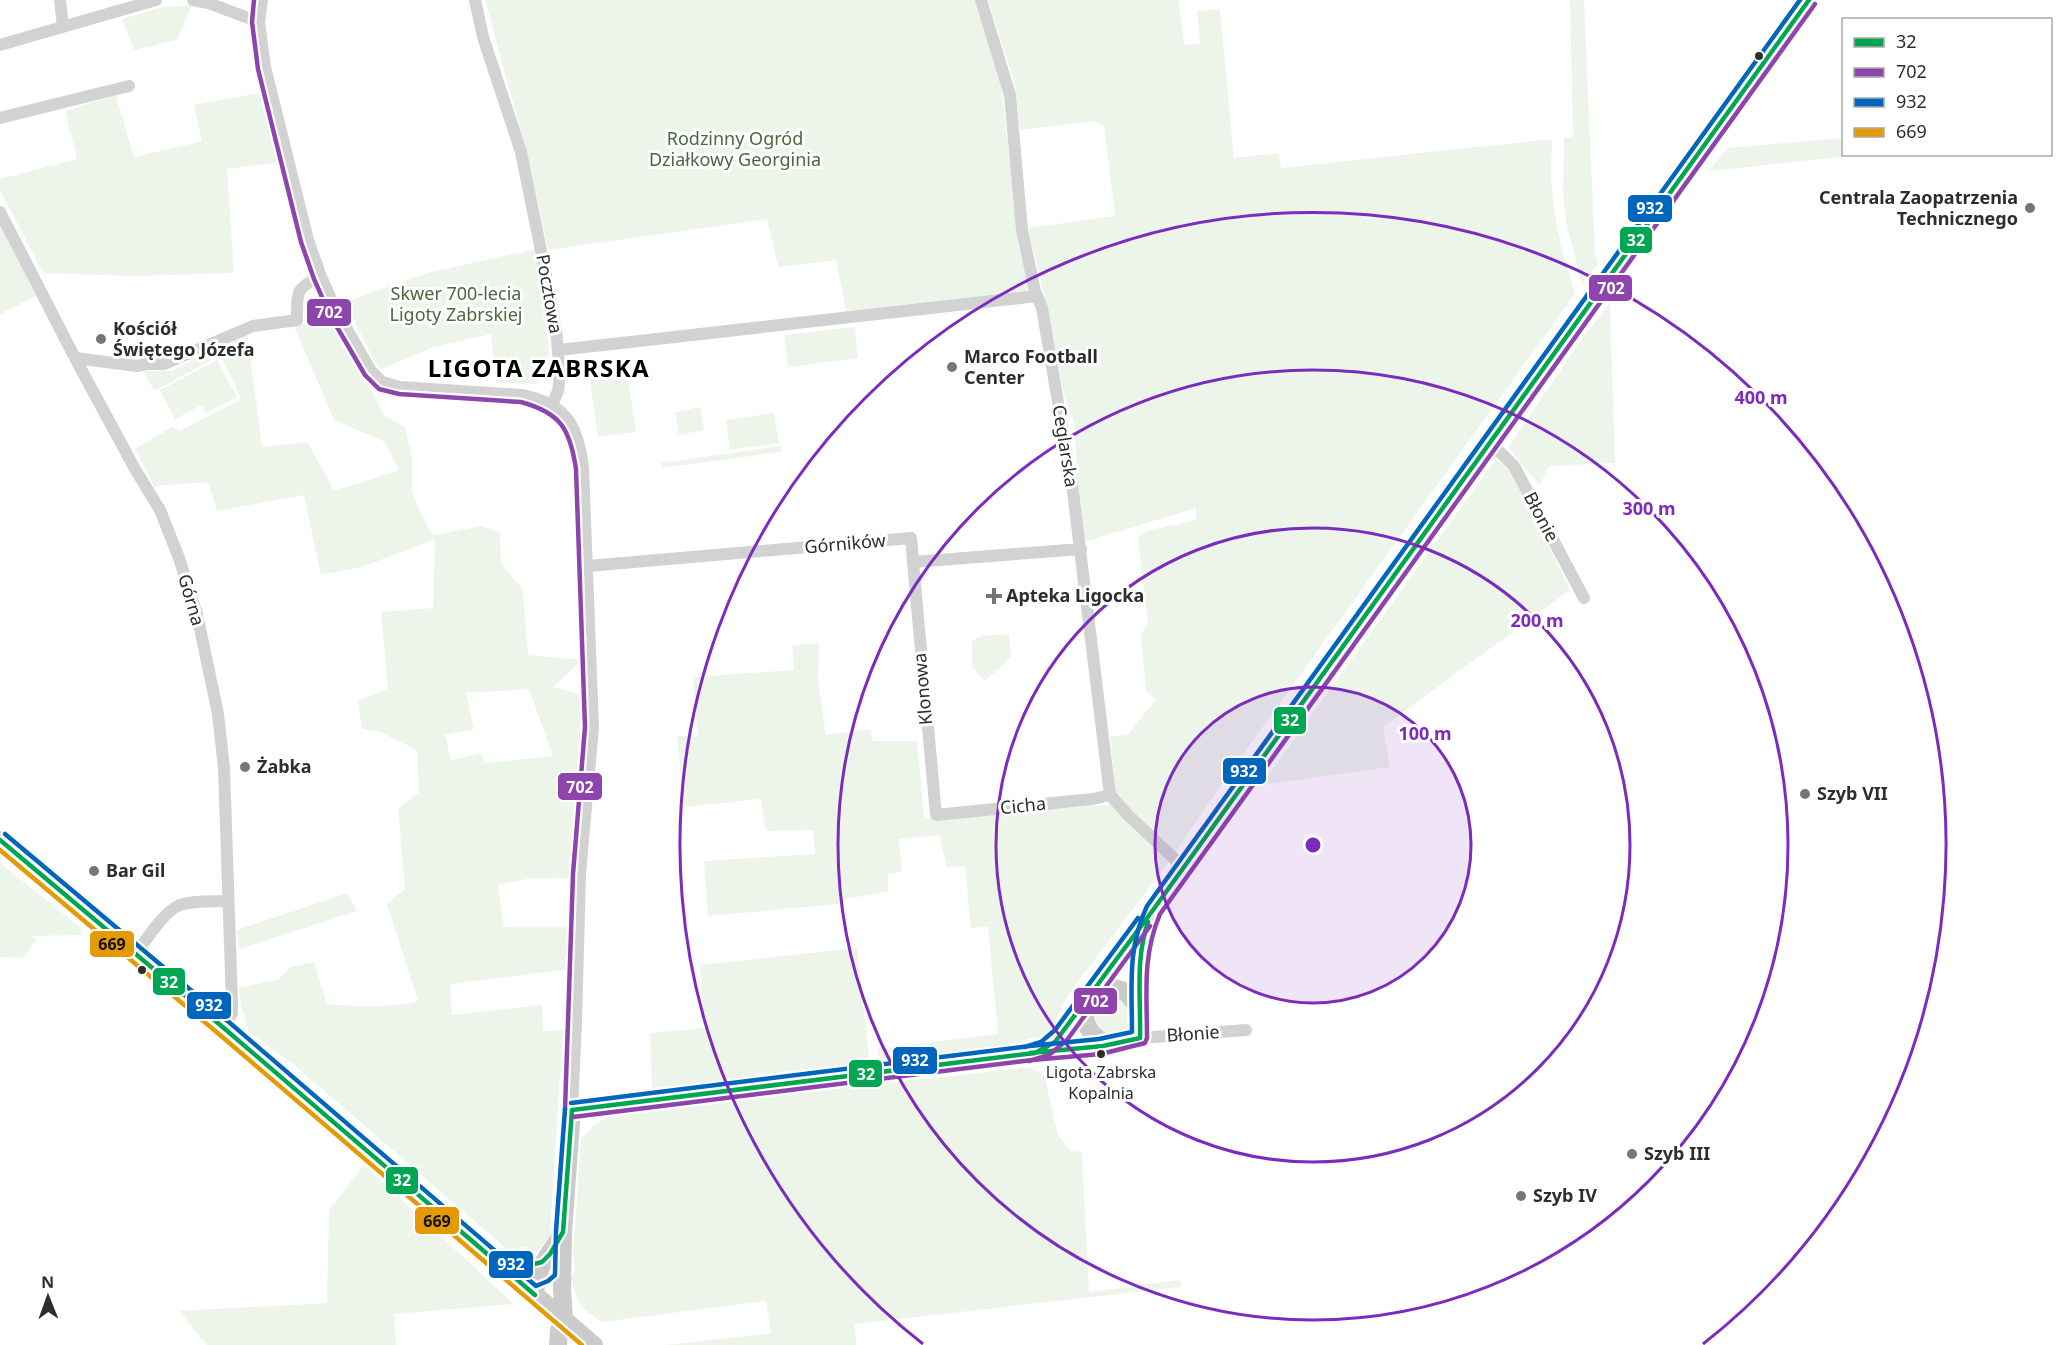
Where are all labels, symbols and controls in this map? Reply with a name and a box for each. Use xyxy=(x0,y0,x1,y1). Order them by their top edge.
legend xyxy=(1842,18,2052,156)
text: 32 xyxy=(1896,29,1917,53)
unlabelled marker xyxy=(1753,50,1765,62)
text: 702 xyxy=(1896,59,1927,83)
text: 932 xyxy=(1896,89,1927,113)
text: 669 xyxy=(1896,119,1927,143)
park label: Rodzinny Ogród Działkowy Georginia xyxy=(649,126,821,171)
place label: Centrala Zaopatrzenia Technicznego xyxy=(1819,185,2018,230)
line badge: 932 xyxy=(1627,194,1673,223)
text: 932 xyxy=(1636,197,1664,219)
marker: Centrala Zaopatrzenia Technicznego xyxy=(2023,201,2037,215)
line badge: 32 xyxy=(1619,226,1653,254)
text: 32 xyxy=(1627,229,1645,251)
street label: Pocztowa xyxy=(531,252,569,335)
line badge: 702 xyxy=(1588,274,1633,302)
text: 702 xyxy=(1597,277,1625,299)
park label: Skwer 700-lecia Ligoty Zabrskiej xyxy=(390,281,522,326)
line badge: 702 xyxy=(306,298,352,327)
text: 702 xyxy=(315,301,343,323)
place label: Kościół Świętego Józefa xyxy=(113,316,255,361)
marker: Kościół Świętego Józefa xyxy=(94,332,108,346)
place label: Marco Football Center xyxy=(964,344,1098,389)
district label: LIGOTA ZABRSKA xyxy=(428,351,650,384)
marker: Marco Football Center xyxy=(945,360,959,374)
text: 400 m xyxy=(1734,385,1788,409)
street label: Ceglarska xyxy=(1048,403,1084,489)
street label: Błonie xyxy=(1519,487,1565,546)
text: 300 m xyxy=(1622,496,1676,520)
street label: Górników xyxy=(803,527,887,559)
street label: Górna xyxy=(173,571,211,628)
place label: Apteka Ligocka xyxy=(1006,583,1144,607)
marker: Apteka Ligocka xyxy=(987,589,1001,603)
text: 200 m xyxy=(1510,608,1564,632)
street label: Klonowa xyxy=(907,652,937,726)
line badge: 32 xyxy=(1273,706,1307,735)
text: 32 xyxy=(1281,709,1299,731)
text: 100 m xyxy=(1398,721,1452,745)
place label: Żabka xyxy=(257,754,312,778)
line badge: 932 xyxy=(1222,757,1267,785)
marker: Żabka xyxy=(238,760,252,774)
text: 932 xyxy=(1230,760,1258,782)
line badge: 702 xyxy=(557,772,603,801)
text: 702 xyxy=(566,776,594,798)
place label: Szyb VII xyxy=(1817,781,1888,805)
marker: Szyb VII xyxy=(1798,787,1812,801)
street label: Cicha xyxy=(999,791,1047,819)
centre of rings xyxy=(1303,835,1323,855)
place label: Bar Gil xyxy=(106,858,165,882)
marker: Bar Gil xyxy=(87,864,101,878)
line badge: 669 xyxy=(89,930,135,958)
text: 669 xyxy=(98,933,126,955)
unlabelled marker xyxy=(136,964,148,976)
line badge: 32 xyxy=(152,967,186,996)
text: 32 xyxy=(160,971,178,993)
line badge: 702 xyxy=(1073,987,1118,1015)
text: 702 xyxy=(1081,990,1109,1012)
line badge: 932 xyxy=(186,991,232,1020)
text: 932 xyxy=(195,994,223,1016)
street label: Błonie xyxy=(1166,1019,1220,1047)
line badge: 932 xyxy=(892,1046,938,1075)
marker: Ligota Zabrska Kopalnia xyxy=(1095,1048,1107,1060)
text: 932 xyxy=(901,1049,929,1071)
line badge: 32 xyxy=(848,1059,883,1088)
place label: Ligota Zabrska Kopalnia xyxy=(1046,1061,1156,1104)
text: 32 xyxy=(857,1063,875,1085)
place label: Szyb III xyxy=(1644,1141,1710,1165)
marker: Szyb III xyxy=(1625,1147,1639,1161)
line badge: 32 xyxy=(385,1166,419,1195)
text: 32 xyxy=(393,1169,411,1191)
place label: Szyb IV xyxy=(1533,1183,1597,1207)
marker: Szyb IV xyxy=(1514,1189,1528,1203)
line badge: 669 xyxy=(414,1206,460,1235)
text: 669 xyxy=(423,1210,451,1232)
line badge: 932 xyxy=(488,1250,534,1279)
text: 932 xyxy=(497,1253,525,1275)
north arrow xyxy=(18,1267,78,1327)
text: N xyxy=(41,1271,54,1293)

